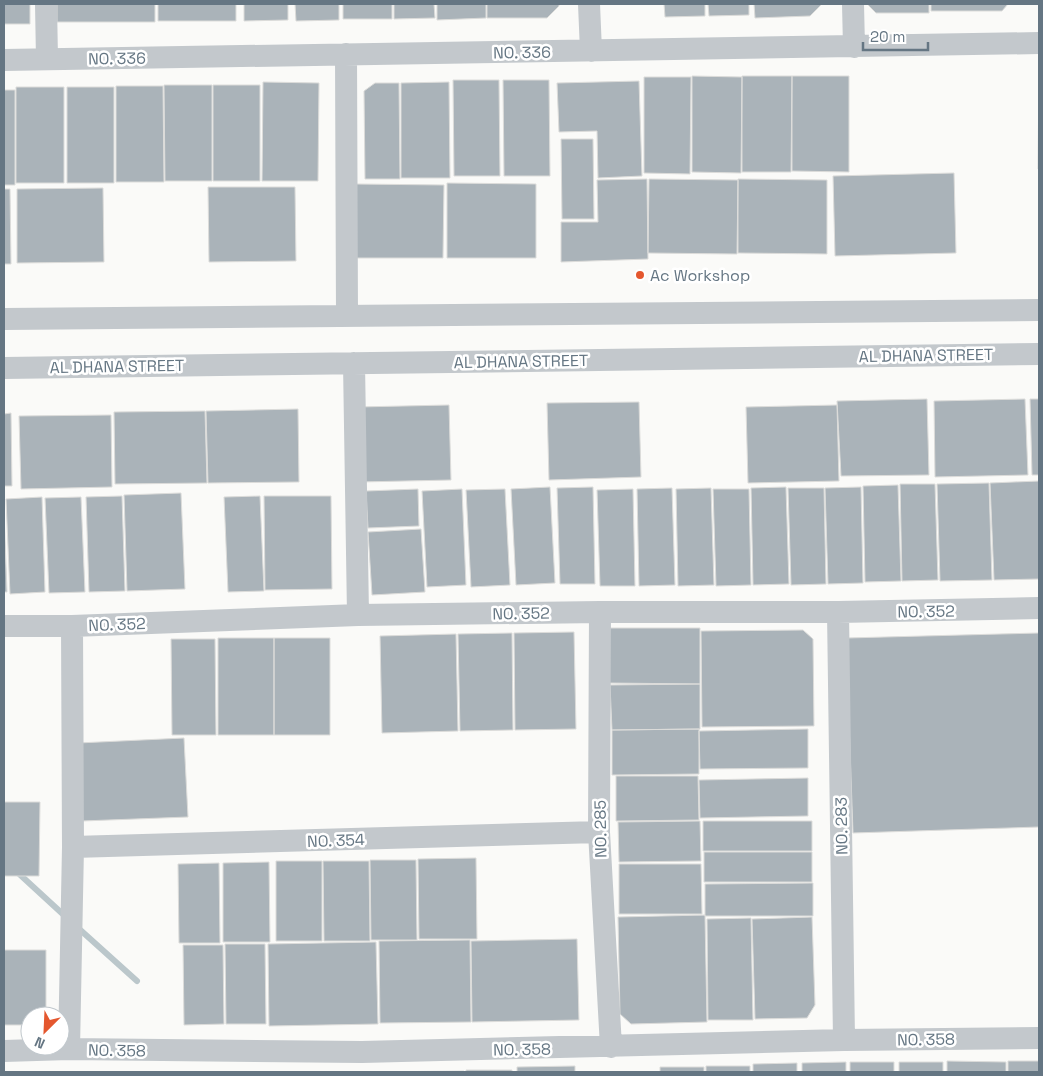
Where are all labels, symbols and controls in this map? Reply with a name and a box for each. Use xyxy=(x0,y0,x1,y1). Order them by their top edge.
scale bar xyxy=(863,20,928,52)
text: 20 m xyxy=(870,27,905,46)
street label: NO. 336 xyxy=(493,41,551,64)
street label: NO. 336 xyxy=(88,47,146,70)
place label: Ac Workshop xyxy=(650,265,750,286)
marker: Ac Workshop xyxy=(634,269,646,281)
street label: AL DHANA STREET xyxy=(859,344,993,367)
street label: AL DHANA STREET xyxy=(454,350,588,373)
street label: AL DHANA STREET xyxy=(50,355,184,378)
street label: NO. 352 xyxy=(897,601,955,622)
street label: NO. 352 xyxy=(492,603,550,624)
street label: NO. 352 xyxy=(88,613,146,636)
street label: NO. 283 xyxy=(830,797,853,855)
street label: NO. 285 xyxy=(589,800,612,858)
street label: NO. 354 xyxy=(307,829,365,852)
north arrow xyxy=(20,1006,70,1056)
street label: NO. 358 xyxy=(897,1028,955,1051)
text: N xyxy=(32,1033,48,1053)
street label: NO. 358 xyxy=(493,1038,551,1061)
street label: NO. 358 xyxy=(88,1039,146,1062)

